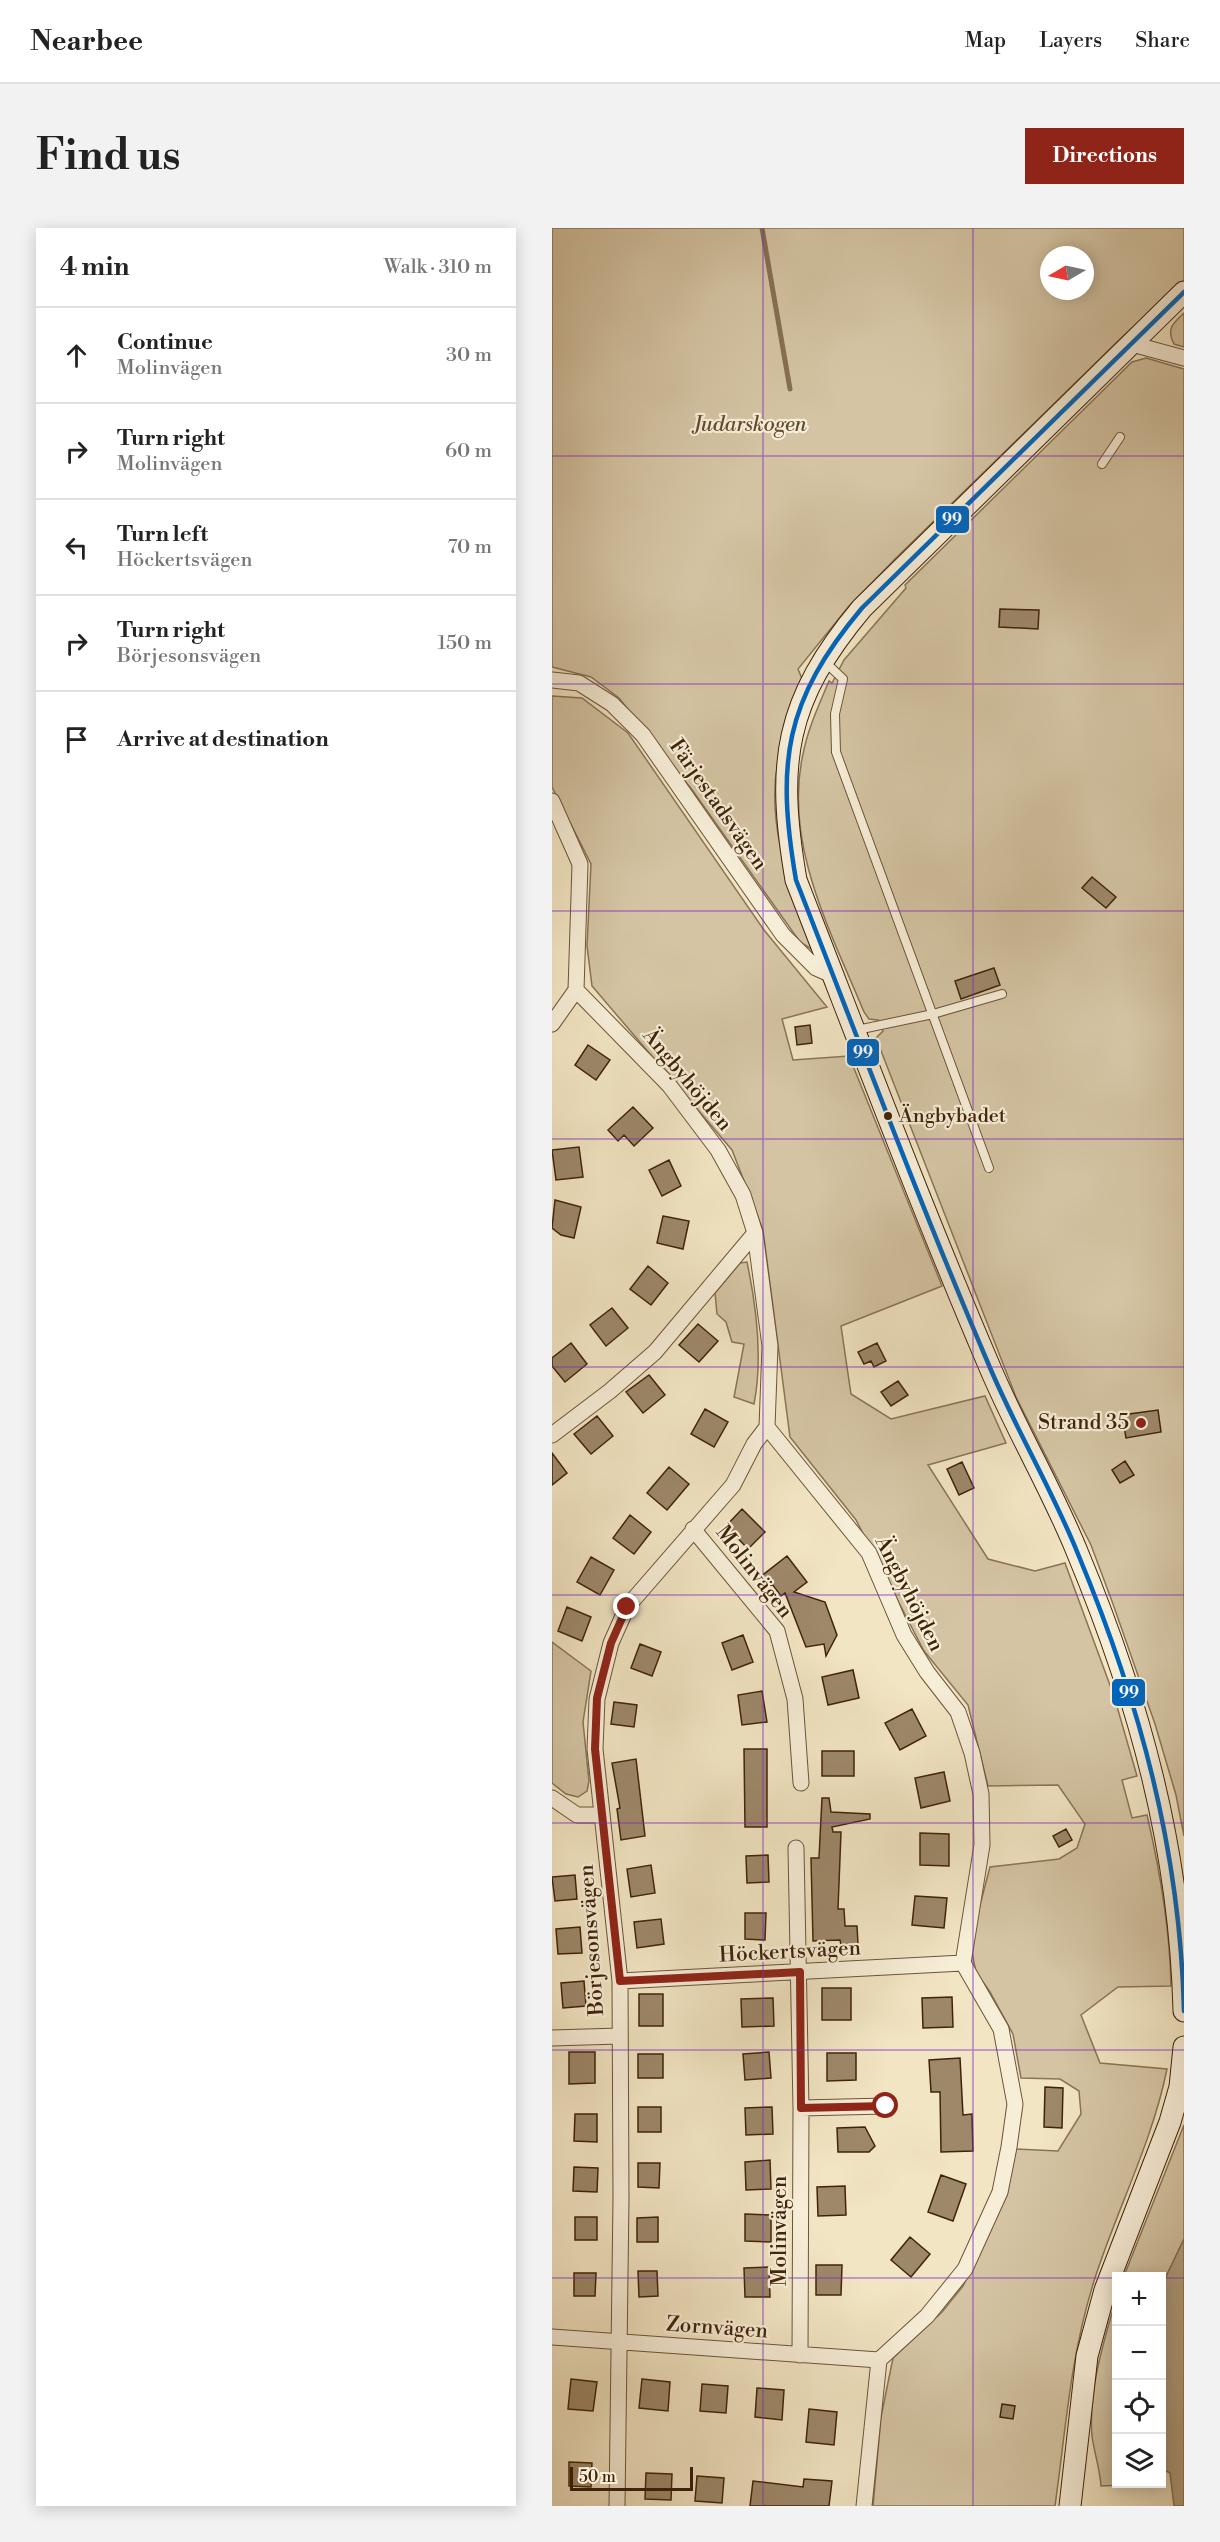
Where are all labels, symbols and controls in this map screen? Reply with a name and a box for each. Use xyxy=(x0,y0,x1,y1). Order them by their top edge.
text: Nearbee xyxy=(30,24,143,59)
text: Map xyxy=(965,28,1006,54)
text: Layers xyxy=(1039,28,1102,54)
text: Share xyxy=(1135,28,1190,54)
button: Directions xyxy=(1025,128,1184,184)
text: Find us xyxy=(36,130,180,183)
north arrow xyxy=(1040,246,1094,300)
text: 4 min xyxy=(60,251,130,283)
text: Walk · 310 m xyxy=(384,255,492,280)
text: Continue xyxy=(117,329,213,356)
icon: ahead xyxy=(60,339,93,372)
text: 30 m xyxy=(446,343,492,368)
text: Molinvägen xyxy=(117,356,222,381)
park label: Judarskogen xyxy=(691,412,807,438)
text: Turn right xyxy=(117,425,225,452)
icon: right xyxy=(60,435,93,468)
text: 60 m xyxy=(445,439,492,464)
text: Molinvägen xyxy=(117,452,222,477)
line badge: 99 xyxy=(935,505,970,534)
text: 99 xyxy=(942,510,962,530)
text: Turn left xyxy=(117,521,208,548)
icon: left xyxy=(60,531,93,564)
text: 70 m xyxy=(448,535,492,560)
text: Höckertsvägen xyxy=(117,548,252,573)
text: Turn right xyxy=(117,617,225,644)
icon: right xyxy=(60,627,93,660)
text: 150 m xyxy=(437,631,492,656)
text: Börjesonsvägen xyxy=(117,644,261,669)
icon: arrive xyxy=(60,723,93,756)
text: Arrive at destination xyxy=(117,726,329,753)
street label: Färjestadsvägen xyxy=(663,734,773,876)
street label: Ängbyhöjden xyxy=(636,1021,739,1137)
line badge: 99 xyxy=(846,1038,880,1067)
text: 99 xyxy=(853,1043,873,1063)
place label: Ängbybadet xyxy=(898,1103,1006,1129)
marker: Ängbybadet xyxy=(882,1110,894,1122)
place label: Strand 35 xyxy=(1038,1410,1129,1436)
marker: Strand 35 xyxy=(1134,1416,1148,1430)
street label: Molinvägen xyxy=(710,1520,799,1624)
street label: Ängbyhöjden xyxy=(868,1530,951,1656)
route end xyxy=(613,1593,639,1619)
line badge: 99 xyxy=(1111,1678,1146,1707)
text: 99 xyxy=(1119,1683,1139,1703)
street label: Börjesonsvägen xyxy=(574,1863,610,2017)
street label: Höckertsvägen xyxy=(718,1935,862,1969)
route start xyxy=(872,2092,898,2118)
street label: Molinvägen xyxy=(767,2175,793,2286)
map controls xyxy=(1112,2272,1166,2488)
button: + xyxy=(1112,2272,1166,2326)
street label: Zornvägen xyxy=(665,2311,769,2345)
button: − xyxy=(1112,2326,1166,2380)
button: locate xyxy=(1112,2380,1166,2434)
button: layers xyxy=(1112,2434,1166,2488)
scale bar xyxy=(570,2464,693,2492)
text: 50 m xyxy=(579,2467,616,2487)

